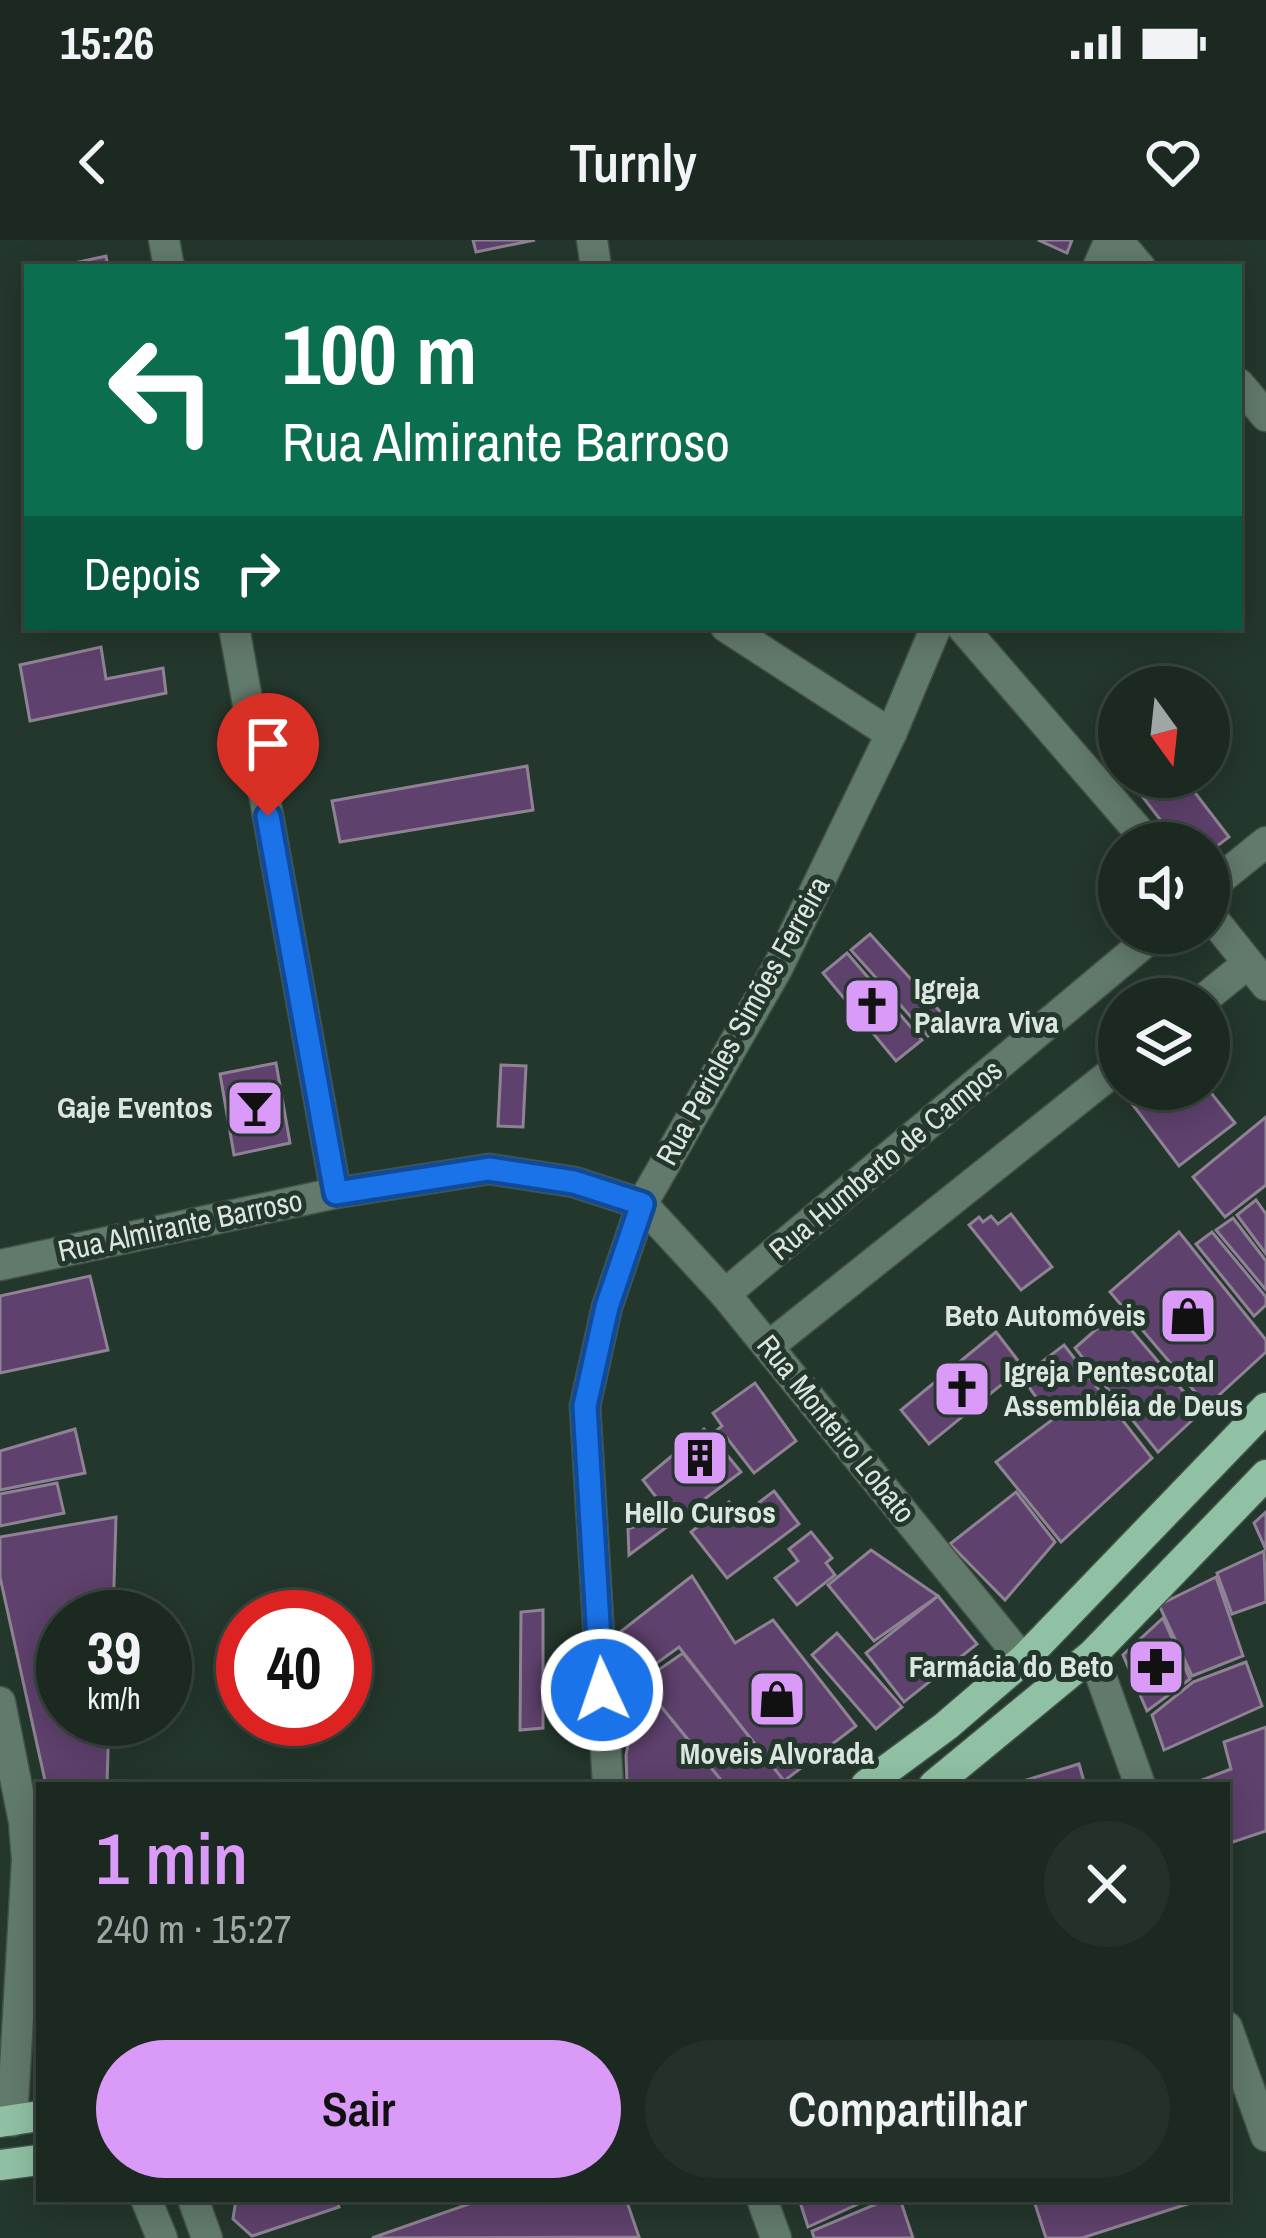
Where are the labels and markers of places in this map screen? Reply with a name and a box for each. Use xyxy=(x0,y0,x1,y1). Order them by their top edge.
pin xyxy=(217,693,319,816)
place label: Igreja Palavra Viva xyxy=(914,968,1059,1042)
church icon: Igreja Palavra Viva xyxy=(841,975,903,1037)
bar icon: Gaje Eventos xyxy=(224,1077,286,1139)
place label: Gaje Eventos xyxy=(57,1087,213,1127)
shop icon: Beto Automóveis xyxy=(1157,1285,1219,1347)
place label: Beto Automóveis xyxy=(945,1295,1146,1335)
place label: Igreja Pentescotal Assembléia de Deus xyxy=(1004,1351,1243,1425)
church icon: Igreja Pentescotal Assembléia de Deus xyxy=(931,1358,993,1420)
building icon: Hello Cursos xyxy=(669,1427,731,1489)
place label: Hello Cursos xyxy=(624,1492,776,1532)
pharmacy icon: Farmácia do Beto xyxy=(1125,1636,1187,1698)
place label: Farmácia do Beto xyxy=(909,1646,1114,1686)
shop icon: Moveis Alvorada xyxy=(746,1668,808,1730)
place label: Moveis Alvorada xyxy=(680,1733,875,1773)

